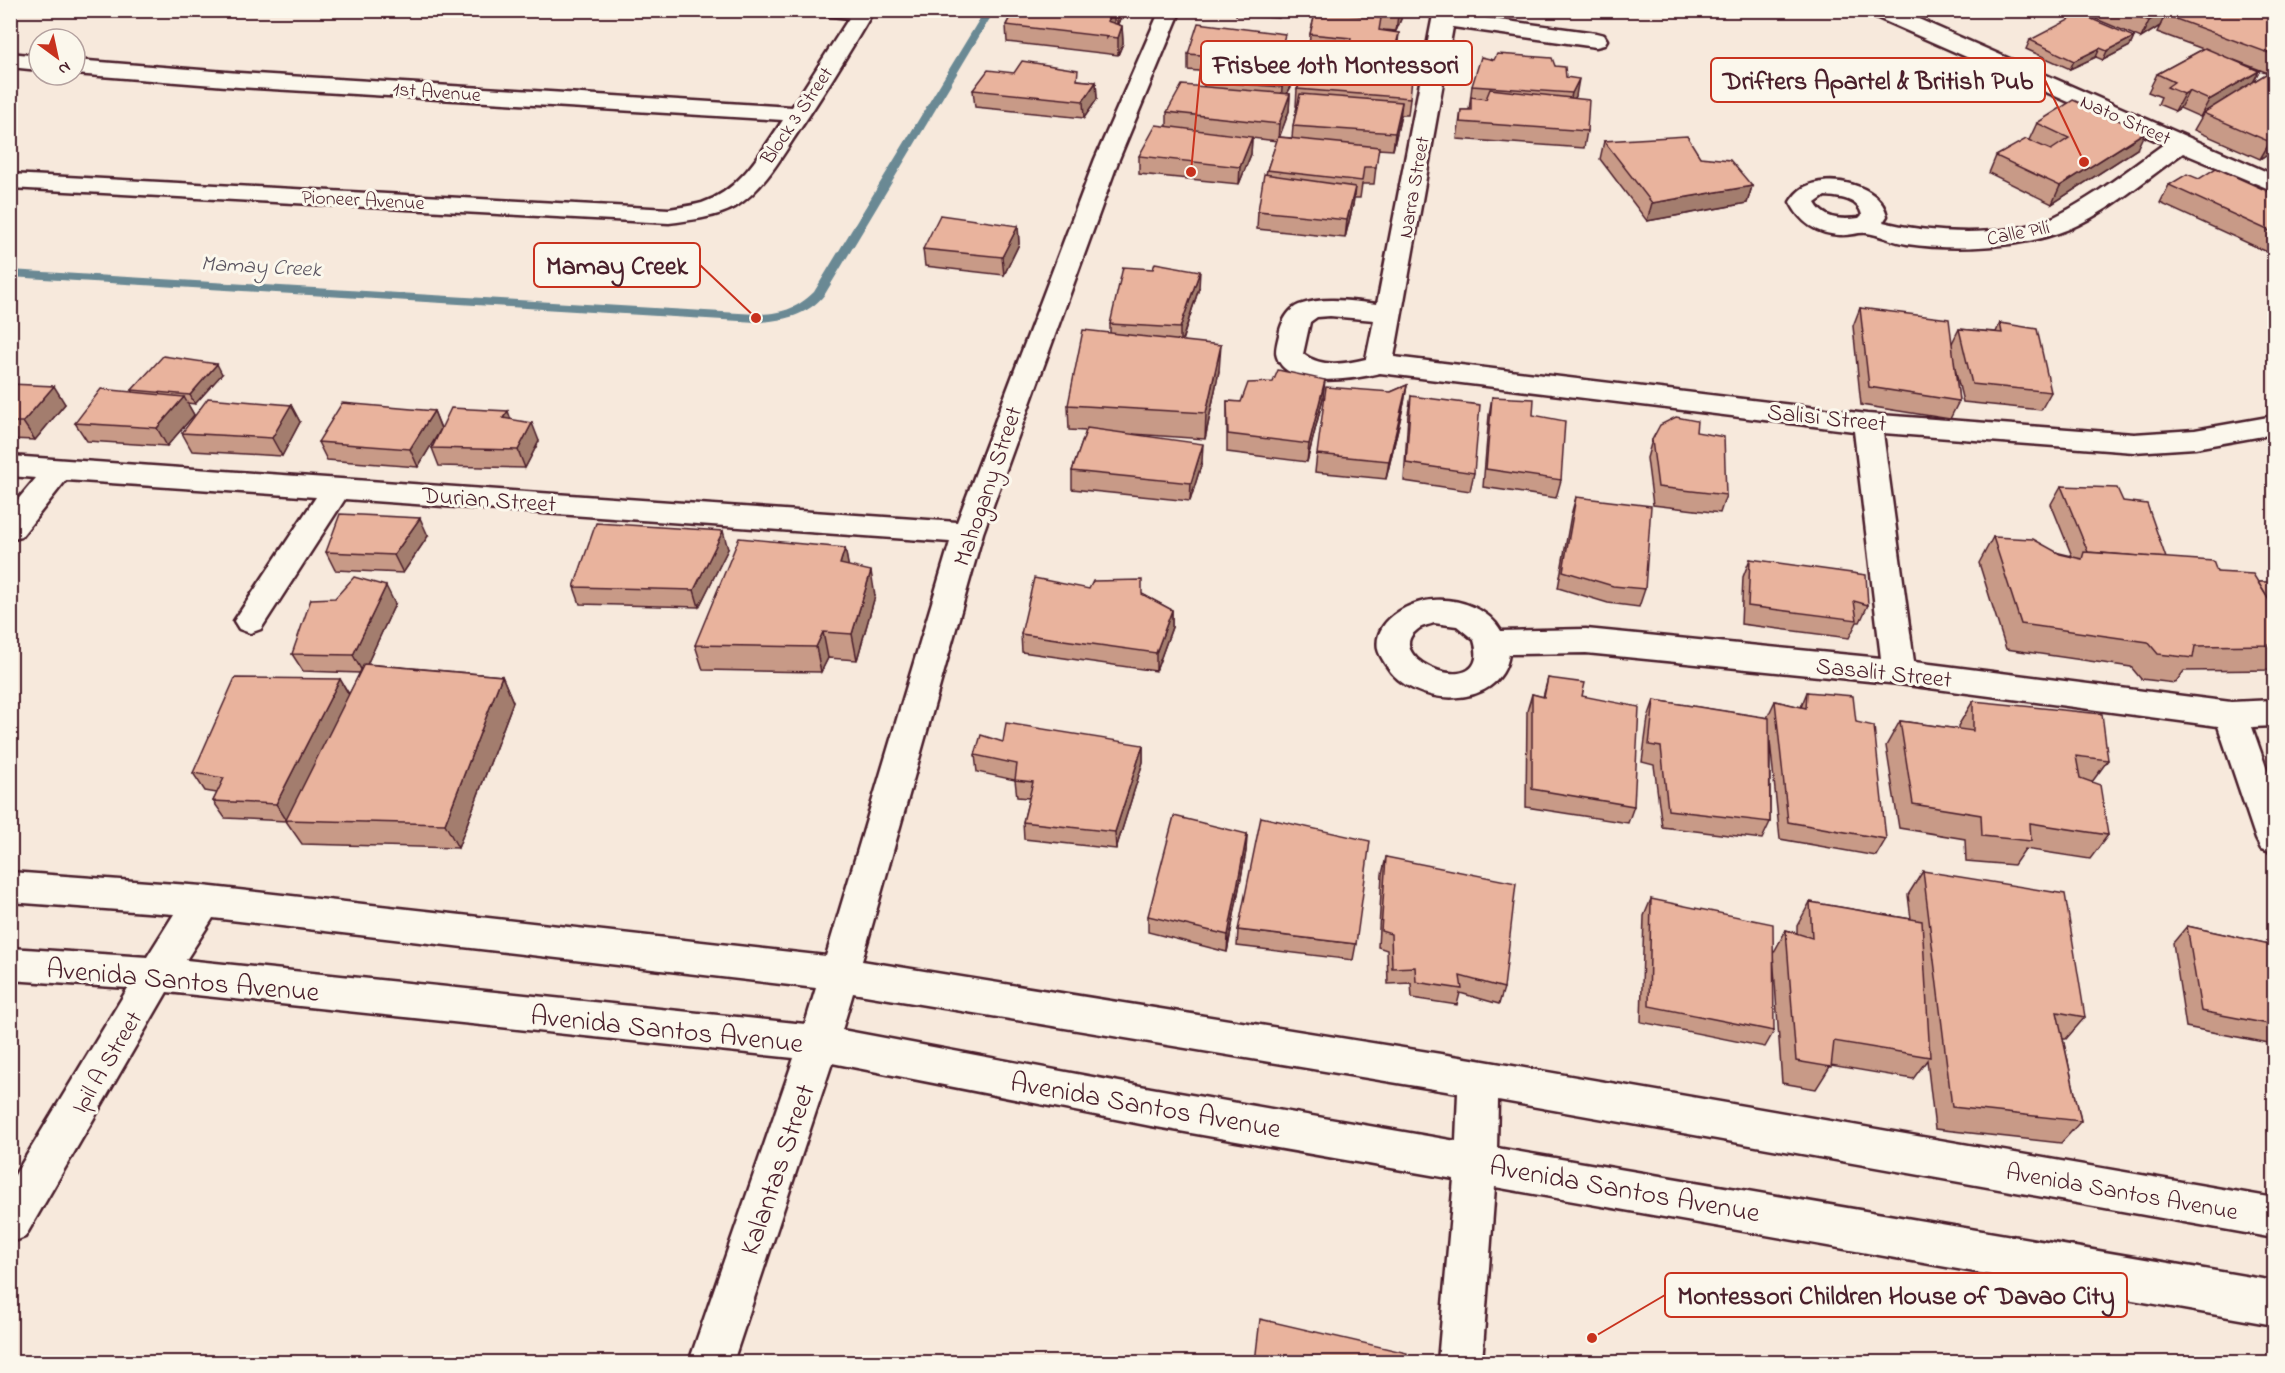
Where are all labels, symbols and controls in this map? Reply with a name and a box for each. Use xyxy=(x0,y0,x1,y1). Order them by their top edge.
north arrow xyxy=(27,27,87,87)
callout: Frisbee 10th Montessori xyxy=(1201,41,1472,85)
text: Frisbee 10th Montessori xyxy=(1211,48,1459,86)
text: N xyxy=(53,55,75,81)
callout: Drifters Apartel & British Pub xyxy=(1711,58,2045,102)
street label: Block 3 Street xyxy=(754,62,842,172)
text: Drifters Apartel & British Pub xyxy=(1722,64,2034,102)
street label: 1st Avenue xyxy=(392,76,482,111)
street label: Nato Street xyxy=(2075,88,2175,154)
street label: Narra Street xyxy=(1392,134,1439,241)
street label: Pioneer Avenue xyxy=(301,184,425,219)
street label: Calle Pili xyxy=(1985,214,2052,255)
callout: Mamay Creek xyxy=(534,243,700,287)
water label: Mamay Creek xyxy=(200,249,323,287)
text: Mamay Creek xyxy=(546,249,689,287)
street label: Salisi Street xyxy=(1765,396,1888,443)
street label: Mahogany Street xyxy=(946,402,1034,572)
street label: Durian Street xyxy=(420,479,557,524)
street label: Sasalit Street xyxy=(1814,650,1953,699)
street label: Avenida Santos Avenue xyxy=(44,950,321,1015)
street label: Avenida Santos Avenue xyxy=(528,997,805,1066)
street label: Ipil A Street xyxy=(64,1005,153,1121)
street label: Avenida Santos Avenue xyxy=(1007,1063,1284,1152)
street label: Kalantas Street xyxy=(731,1079,828,1261)
street label: Avenida Santos Avenue xyxy=(1486,1147,1763,1236)
street label: Avenida Santos Avenue xyxy=(2003,1156,2240,1231)
callout: Montessori Children House of Davao City xyxy=(1665,1273,2127,1317)
text: Montessori Children House of Davao City xyxy=(1677,1279,2115,1317)

